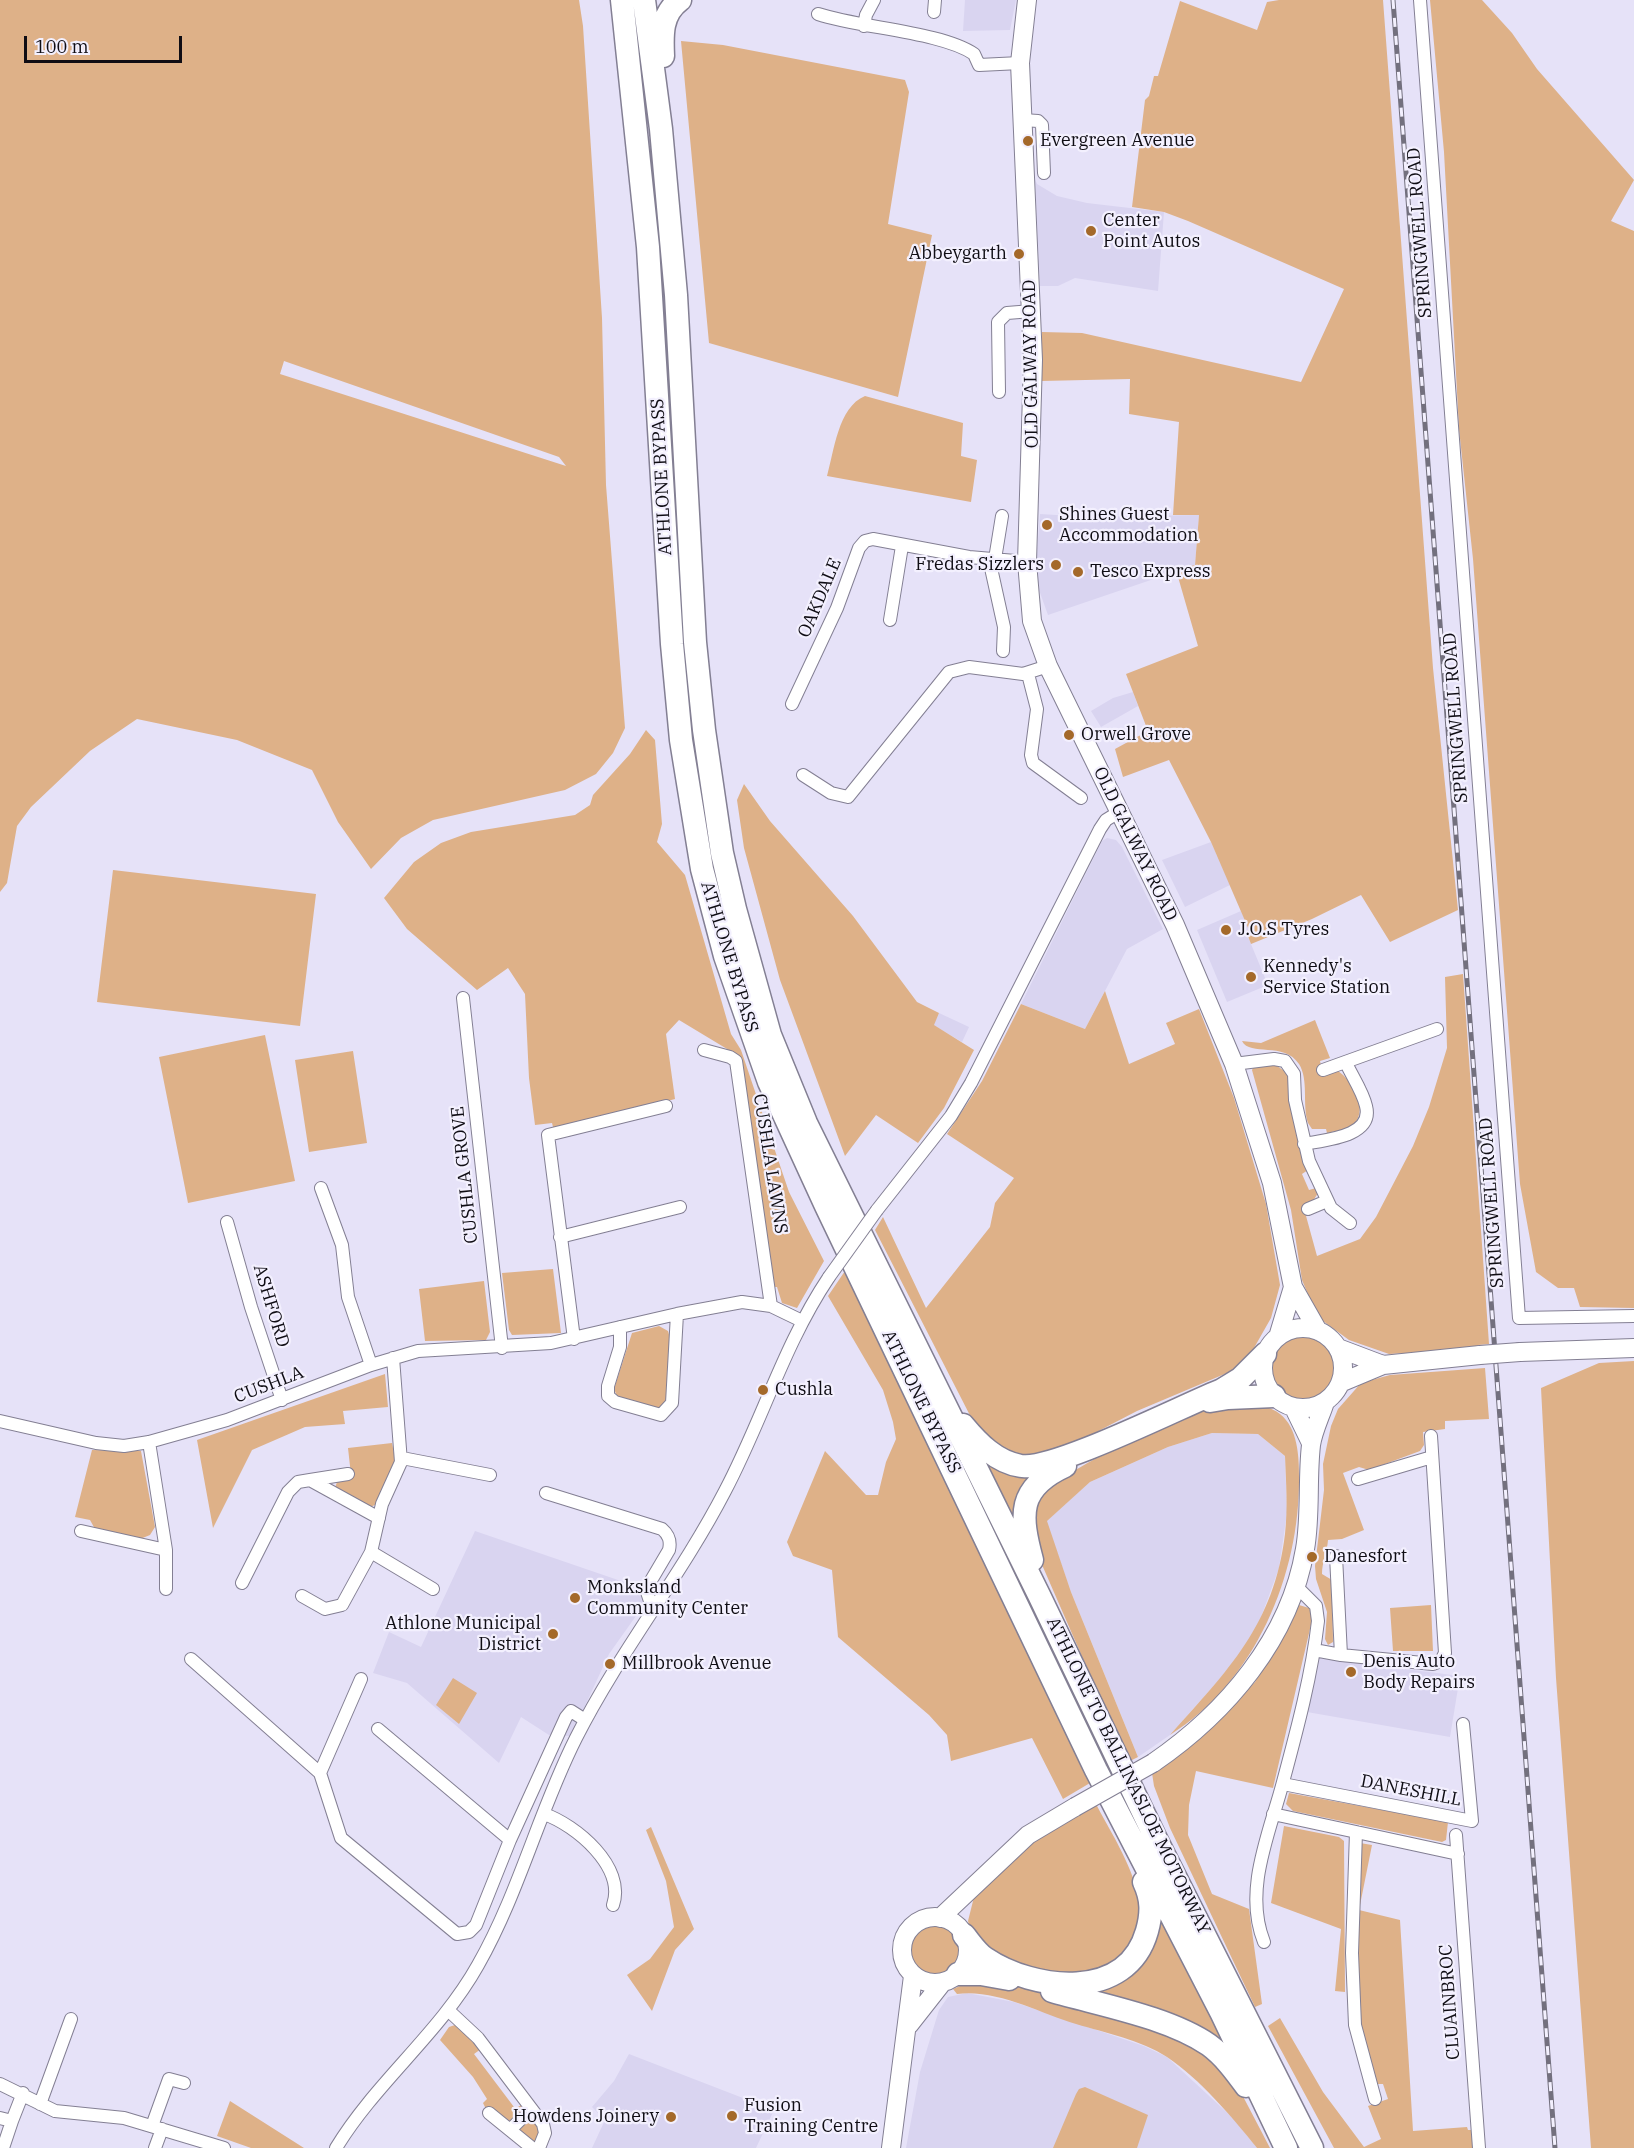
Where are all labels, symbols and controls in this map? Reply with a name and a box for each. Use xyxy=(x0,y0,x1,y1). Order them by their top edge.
scale bar xyxy=(27,24,184,62)
text: 100 m xyxy=(35,35,89,58)
place label: Evergreen Avenue xyxy=(1040,130,1195,152)
marker: Evergreen Avenue xyxy=(1021,134,1035,148)
street label: SPRINGWELL ROAD xyxy=(1403,147,1437,319)
place label: Center Point Autos xyxy=(1103,210,1200,252)
marker: Center Point Autos xyxy=(1084,224,1098,238)
place label: Abbeygarth xyxy=(909,243,1007,265)
marker: Abbeygarth xyxy=(1012,247,1026,261)
street label: OLD GALWAY ROAD xyxy=(1019,280,1043,448)
street label: ATHLONE BYPASS xyxy=(647,398,677,556)
place label: Shines Guest Accommodation xyxy=(1059,504,1199,546)
marker: Shines Guest Accommodation xyxy=(1040,518,1054,532)
place label: Fredas Sizzlers xyxy=(915,554,1044,576)
street label: OAKDALE xyxy=(794,555,846,641)
marker: Fredas Sizzlers xyxy=(1049,558,1063,572)
place label: Tesco Express xyxy=(1090,561,1211,583)
marker: Tesco Express xyxy=(1071,565,1085,579)
street label: SPRINGWELL ROAD xyxy=(1439,632,1473,804)
place label: Orwell Grove xyxy=(1081,724,1191,746)
marker: Orwell Grove xyxy=(1062,728,1076,742)
street label: OLD GALWAY ROAD xyxy=(1088,763,1182,925)
street label: ATHLONE BYPASS xyxy=(696,879,762,1035)
place label: J.O.S Tyres xyxy=(1238,919,1329,941)
marker: J.O.S Tyres xyxy=(1219,923,1233,937)
place label: Kennedy's Service Station xyxy=(1263,956,1390,998)
marker: Kennedy's Service Station xyxy=(1244,970,1258,984)
street label: CUSHLA LAWNS xyxy=(748,1092,792,1236)
street label: CUSHLA GROVE xyxy=(447,1105,483,1245)
street label: SPRINGWELL ROAD xyxy=(1475,1117,1509,1289)
street label: ASHFORD xyxy=(248,1262,294,1350)
street label: ATHLONE BYPASS xyxy=(877,1327,965,1477)
street label: CUSHLA xyxy=(231,1362,307,1408)
place label: Cushla xyxy=(775,1379,833,1401)
marker: Cushla xyxy=(756,1383,770,1397)
place label: Danesfort xyxy=(1324,1546,1407,1568)
marker: Danesfort xyxy=(1305,1550,1319,1564)
place label: Monksland Community Center xyxy=(587,1577,748,1620)
marker: Monksland Community Center xyxy=(568,1591,582,1605)
place label: Athlone Municipal District xyxy=(385,1613,541,1656)
street label: ATHLONE TO BALLINASLOE MOTORWAY xyxy=(1041,1614,1215,1938)
marker: Athlone Municipal District xyxy=(546,1627,560,1641)
place label: Denis Auto Body Repairs xyxy=(1363,1651,1475,1694)
place label: Millbrook Avenue xyxy=(622,1653,771,1675)
marker: Millbrook Avenue xyxy=(603,1657,617,1671)
marker: Denis Auto Body Repairs xyxy=(1344,1665,1358,1679)
street label: DANESHILL xyxy=(1359,1771,1463,1811)
street label: CLUAINBROC xyxy=(1435,1943,1465,2061)
place label: Fusion Training Centre xyxy=(744,2095,878,2138)
place label: Howdens Joinery xyxy=(513,2106,659,2128)
marker: Fusion Training Centre xyxy=(725,2109,739,2123)
marker: Howdens Joinery xyxy=(664,2110,678,2124)

